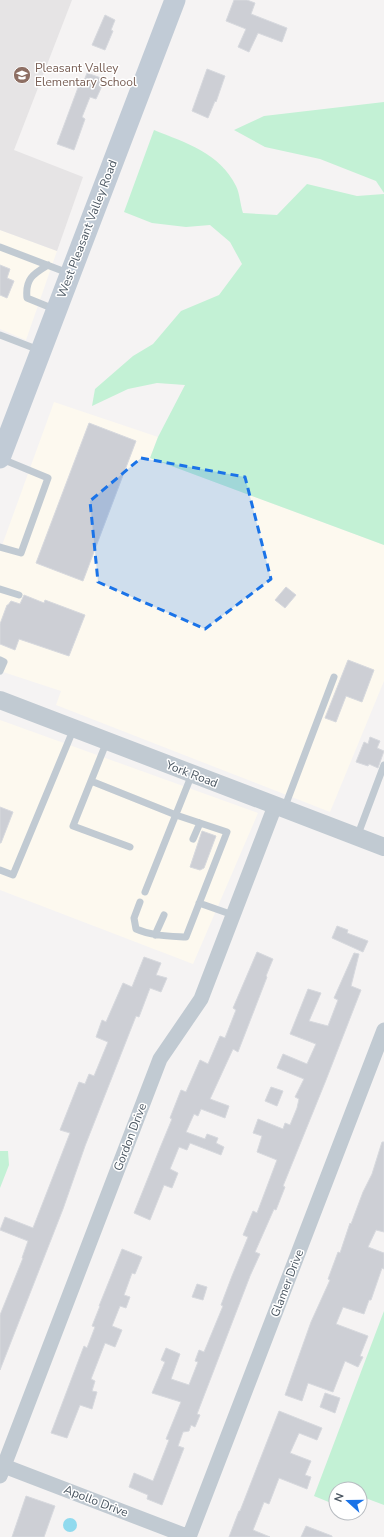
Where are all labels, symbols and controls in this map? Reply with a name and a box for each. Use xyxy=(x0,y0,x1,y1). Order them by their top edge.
place label: Pleasant Valley Elementary School xyxy=(35,60,137,90)
school or university icon: Pleasant Valley Elementary School xyxy=(12,65,32,85)
street label: West Pleasant Valley Road xyxy=(53,158,121,300)
street label: York Road xyxy=(163,756,220,791)
street label: Gordon Drive xyxy=(110,1101,150,1173)
street label: Glamer Drive xyxy=(267,1247,307,1319)
street label: Apollo Drive xyxy=(62,1481,130,1521)
north arrow xyxy=(328,1481,368,1521)
text: N xyxy=(331,1491,348,1504)

